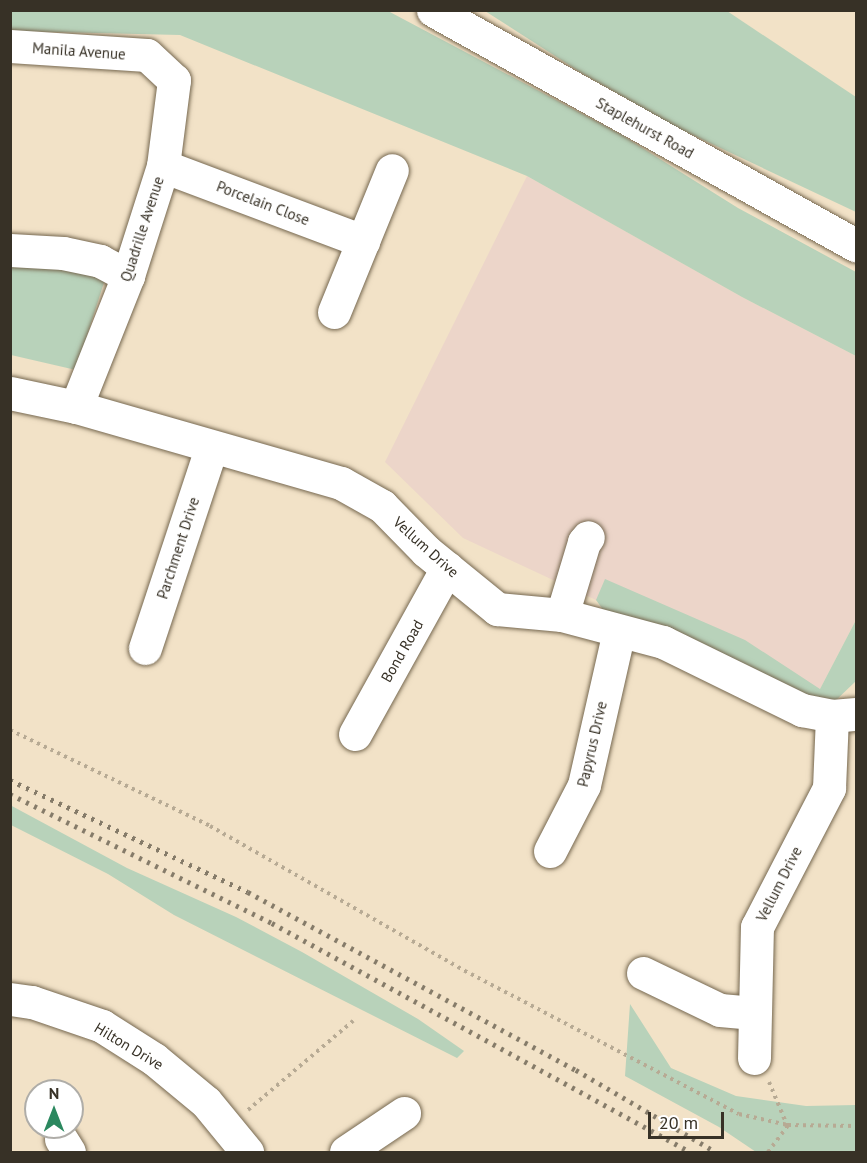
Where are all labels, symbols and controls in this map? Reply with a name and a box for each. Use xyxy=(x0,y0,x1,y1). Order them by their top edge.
street label: Manila Avenue xyxy=(31,39,127,63)
street label: Staplehurst Road xyxy=(593,94,697,162)
street label: Quadrille Avenue xyxy=(116,174,168,284)
street label: Porcelain Close xyxy=(214,177,312,229)
street label: Parchment Drive xyxy=(153,495,203,601)
street label: Vellum Drive xyxy=(390,513,462,581)
street label: Bond Road xyxy=(377,617,427,685)
street label: Papyrus Drive xyxy=(573,699,611,789)
street label: Vellum Drive xyxy=(752,843,806,925)
street label: Hilton Drive xyxy=(91,1018,167,1074)
north arrow xyxy=(24,1079,84,1139)
text: N xyxy=(49,1083,59,1103)
scale bar xyxy=(651,1100,728,1138)
text: 20 m xyxy=(659,1111,698,1134)

